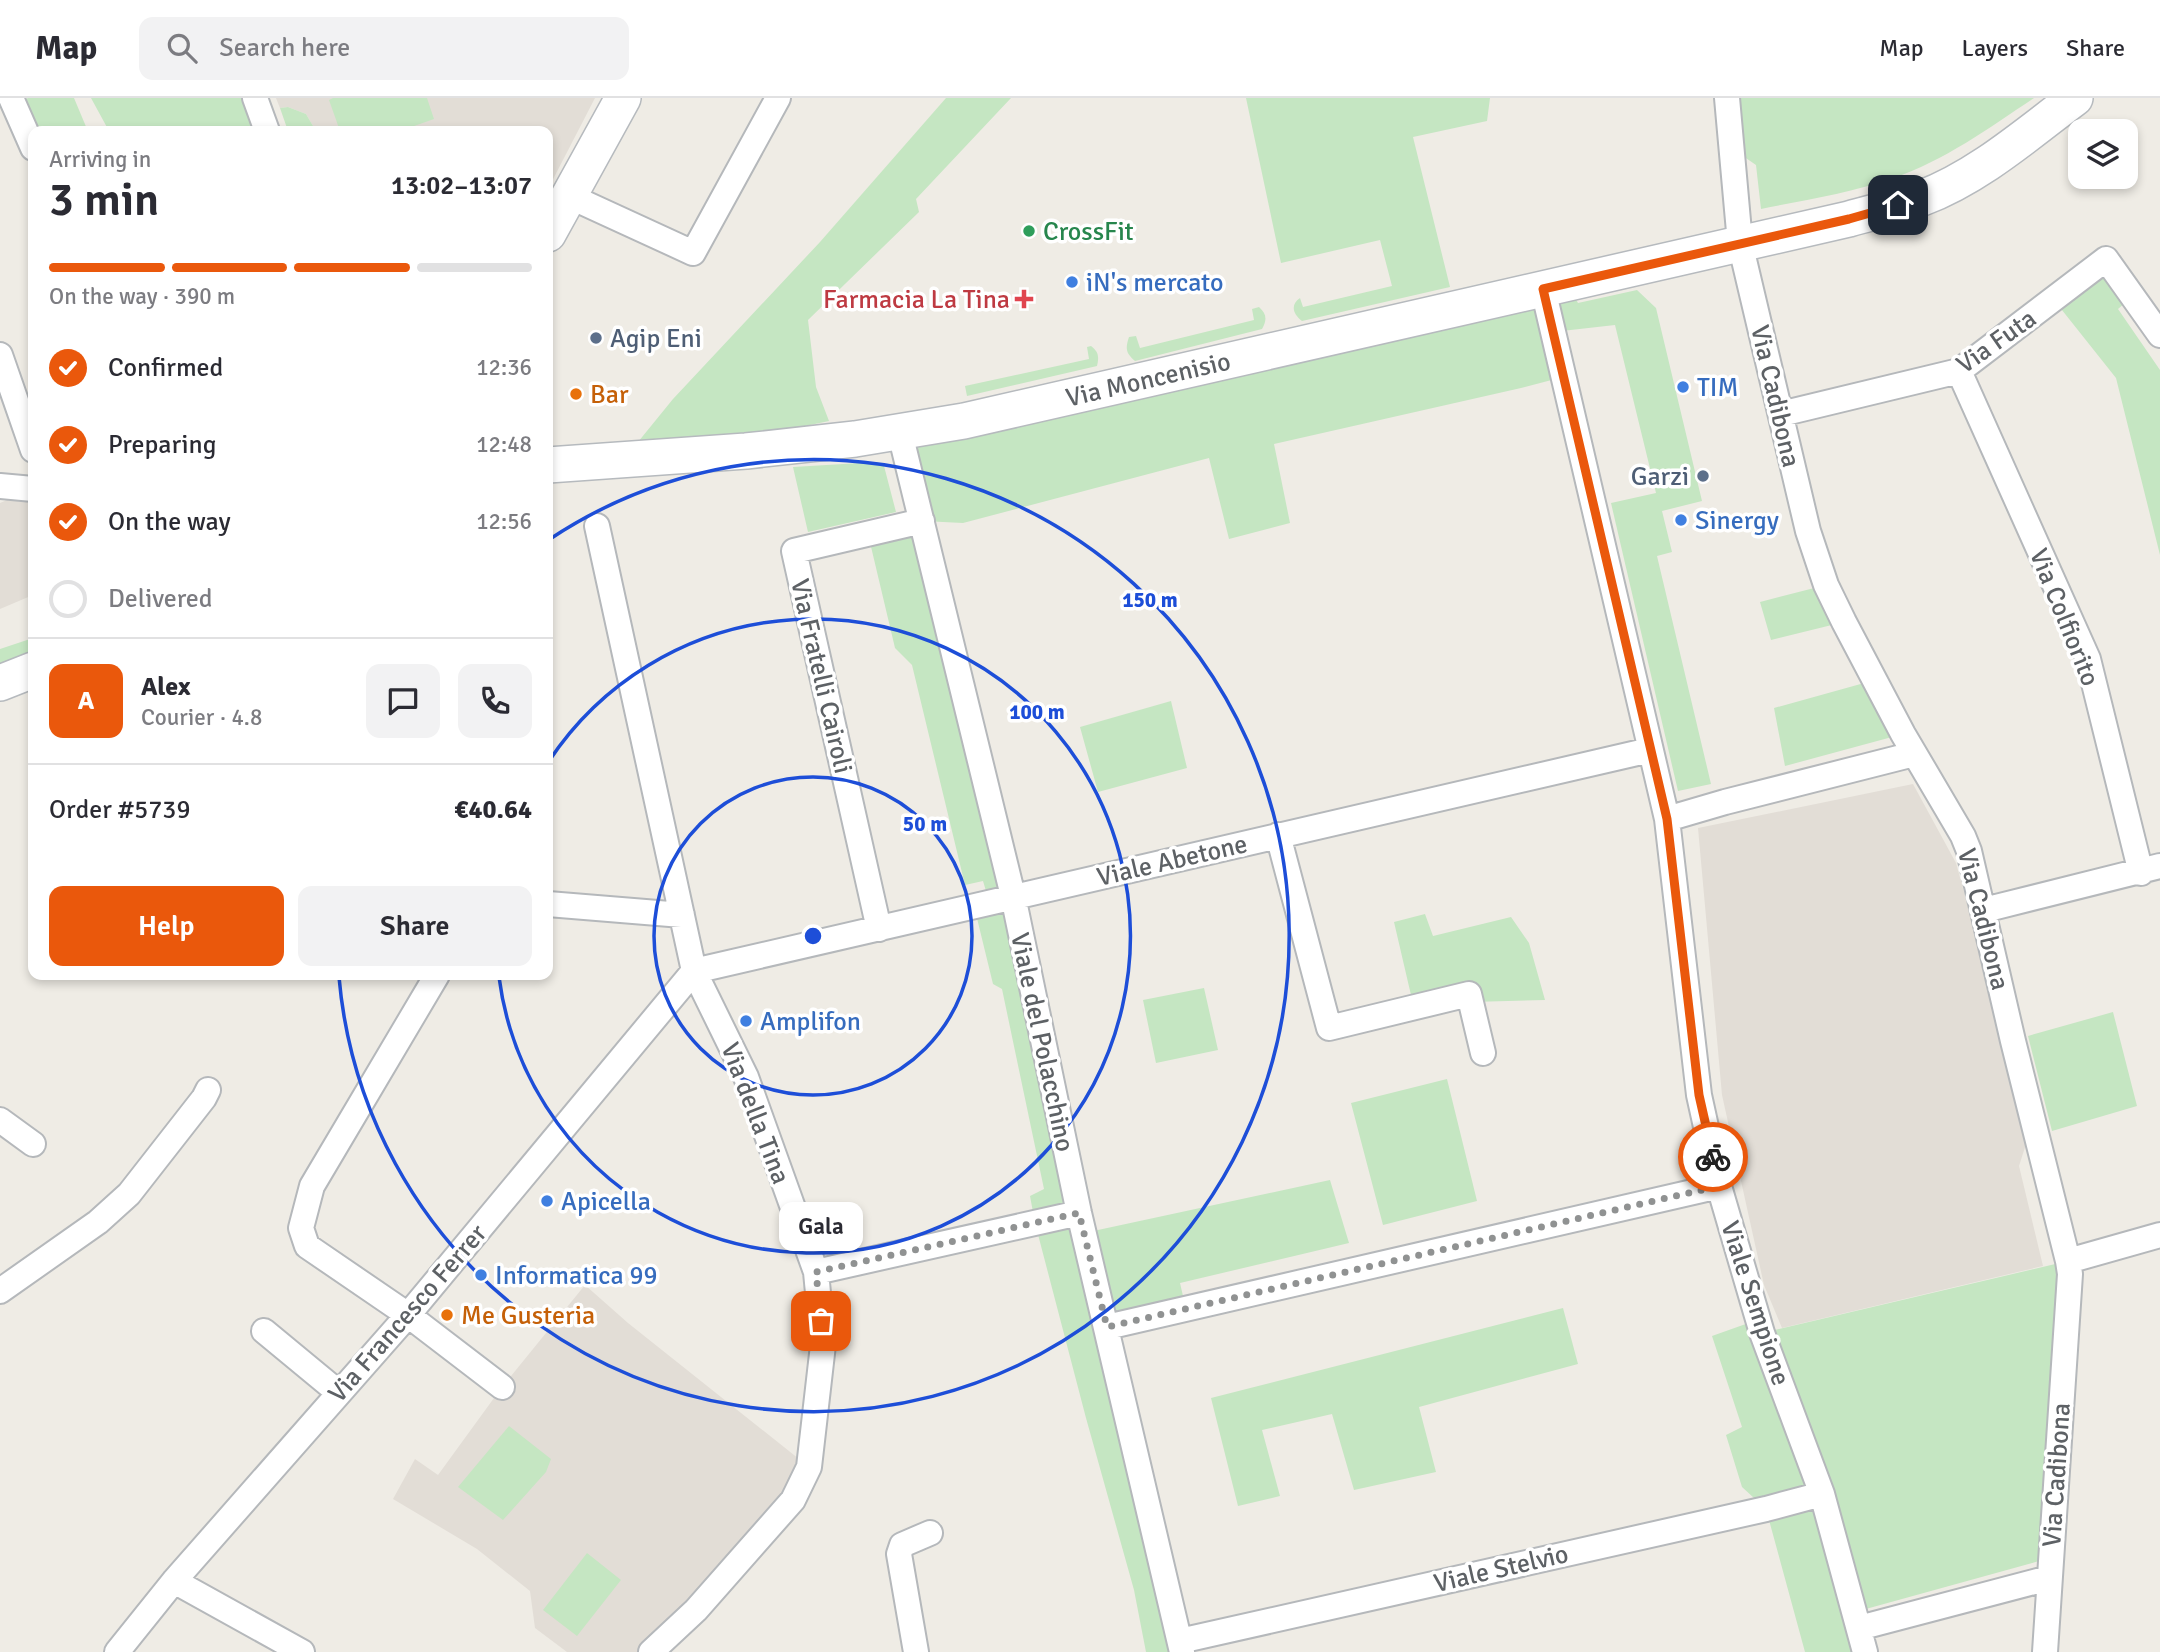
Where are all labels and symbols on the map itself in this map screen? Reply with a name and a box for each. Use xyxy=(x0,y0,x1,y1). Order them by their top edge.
pin xyxy=(1868,175,1928,235)
place label: CrossFit xyxy=(1043,216,1134,248)
marker: CrossFit xyxy=(1021,223,1037,239)
place label: iN's mercato xyxy=(1086,267,1224,299)
marker: iN's mercato xyxy=(1064,274,1080,290)
place label: Farmacia La Tina xyxy=(823,284,1010,316)
marker: Farmacia La Tina xyxy=(1016,291,1032,307)
street label: Via Futa xyxy=(1950,303,2043,381)
street label: Via Cadibona xyxy=(1743,322,1807,470)
place label: Agip Eni xyxy=(610,323,702,355)
marker: Agip Eni xyxy=(588,330,604,346)
street label: Via Moncenisio xyxy=(1063,345,1234,414)
place label: TIM xyxy=(1697,372,1738,404)
place label: Bar xyxy=(590,379,629,411)
marker: TIM xyxy=(1675,379,1691,395)
marker: Bar xyxy=(568,386,584,402)
place label: Garzi xyxy=(1631,461,1689,493)
marker: Garzi xyxy=(1695,468,1711,484)
place label: Sinergy xyxy=(1695,505,1779,537)
marker: Sinergy xyxy=(1673,512,1689,528)
street label: Via Colfiorito xyxy=(2022,544,2106,691)
street label: Via Fratelli Cairoli xyxy=(783,576,859,777)
text: 150 m xyxy=(1122,587,1178,613)
text: 100 m xyxy=(1009,699,1065,725)
text: 50 m xyxy=(903,811,947,837)
street label: Viale Abetone xyxy=(1094,828,1251,894)
street label: Via Cadibona xyxy=(1950,845,2016,993)
centre of rings xyxy=(801,924,825,948)
street label: Viale del Polacchino xyxy=(1003,930,1081,1155)
place label: Amplifon xyxy=(760,1006,861,1038)
marker: Amplifon xyxy=(738,1013,754,1029)
street label: Via della Tina xyxy=(713,1038,797,1189)
courier xyxy=(1678,1122,1748,1192)
place label: Apicella xyxy=(561,1186,651,1218)
marker: Apicella xyxy=(539,1193,555,1209)
callout: Gala xyxy=(779,1202,863,1251)
street label: Viale Sempione xyxy=(1713,1217,1797,1390)
street label: Via Francesco Ferrer xyxy=(322,1218,494,1409)
place label: Informatica 99 xyxy=(495,1260,658,1292)
marker: Informatica 99 xyxy=(473,1267,489,1283)
pin xyxy=(791,1291,851,1351)
place label: Me Gusteria xyxy=(461,1300,595,1332)
marker: Me Gusteria xyxy=(439,1307,455,1323)
street label: Via Cadibona xyxy=(2036,1402,2078,1548)
street label: Viale Stelvio xyxy=(1431,1538,1572,1600)

